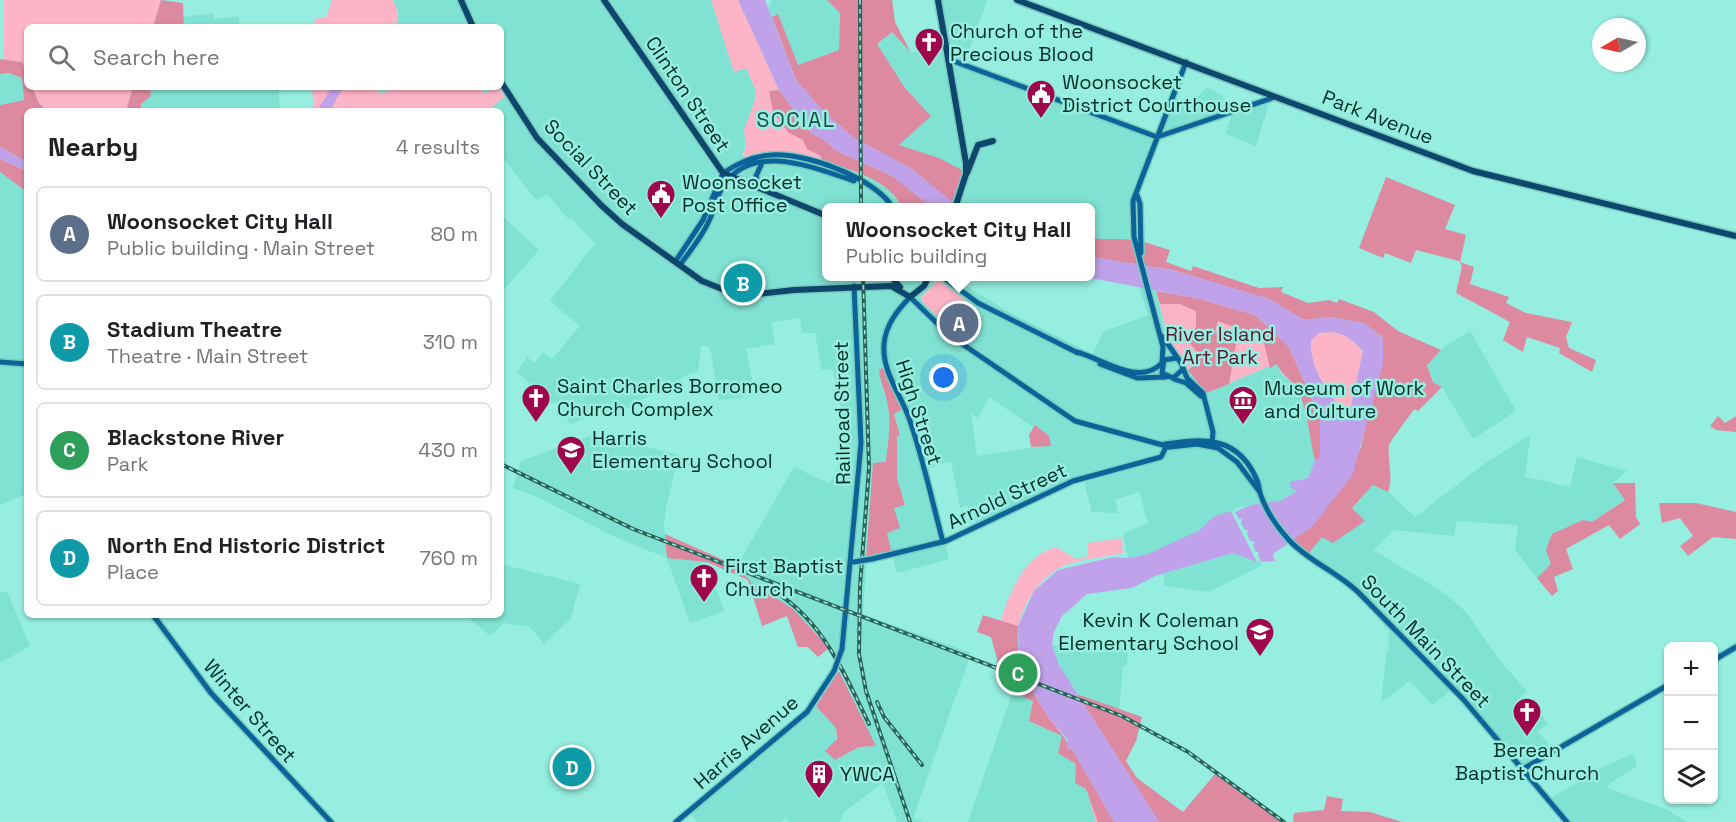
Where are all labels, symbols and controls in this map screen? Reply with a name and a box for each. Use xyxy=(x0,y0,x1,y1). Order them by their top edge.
place label: Church of the Precious Blood xyxy=(950,18,1094,67)
north arrow xyxy=(1592,18,1646,72)
search box xyxy=(24,24,504,90)
church icon: Church of the Precious Blood xyxy=(913,26,945,68)
street label: Clinton Street xyxy=(640,31,736,157)
icon: search xyxy=(45,41,78,74)
text: Search here xyxy=(93,43,220,71)
place label: Woonsocket District Courthouse xyxy=(1062,69,1251,118)
public building icon: Woonsocket District Courthouse xyxy=(1025,78,1057,120)
street label: Park Avenue xyxy=(1319,84,1437,150)
district label: SOCIAL xyxy=(756,106,836,133)
street label: Social Street xyxy=(539,113,643,221)
text: Nearby xyxy=(48,130,138,164)
text: 4 results xyxy=(396,134,480,160)
place label: Woonsocket Post Office xyxy=(682,169,802,218)
public building icon: Woonsocket Post Office xyxy=(645,178,677,220)
popup xyxy=(822,203,1095,281)
text: Woonsocket City Hall xyxy=(107,207,333,235)
text: Woonsocket City Hall xyxy=(846,215,1071,243)
text: A xyxy=(63,221,76,247)
text: 80 m xyxy=(430,221,478,247)
text: Public building · Main Street xyxy=(107,235,375,261)
text: Public building xyxy=(846,243,987,269)
pin: B xyxy=(724,260,762,306)
pin: A xyxy=(940,300,978,346)
text: Stadium Theatre xyxy=(107,315,282,343)
park label: River Island Art Park xyxy=(1165,321,1275,370)
text: B xyxy=(63,329,76,355)
text: 310 m xyxy=(423,329,478,355)
street label: Railroad Street xyxy=(828,341,856,485)
text: Theatre · Main Street xyxy=(107,343,308,369)
street label: High Street xyxy=(890,356,948,468)
your location xyxy=(929,363,958,392)
place label: Saint Charles Borromeo Church Complex xyxy=(557,373,783,422)
place label: Museum of Work and Culture xyxy=(1264,375,1424,424)
church icon: Saint Charles Borromeo Church Complex xyxy=(520,382,552,424)
museum icon: Museum of Work and Culture xyxy=(1227,384,1259,426)
text: Blackstone River xyxy=(107,423,284,451)
place label: Harris Elementary School xyxy=(592,425,773,474)
school or university icon: Harris Elementary School xyxy=(555,434,587,476)
text: C xyxy=(63,437,76,463)
text: 430 m xyxy=(418,437,478,463)
text: Park xyxy=(107,451,149,477)
street label: Arnold Street xyxy=(943,457,1071,535)
text: North End Historic District xyxy=(107,531,385,559)
text: D xyxy=(63,545,76,571)
text: 760 m xyxy=(419,545,478,571)
place label: First Baptist Church xyxy=(725,553,844,602)
text: Place xyxy=(107,559,159,585)
church icon: First Baptist Church xyxy=(688,562,720,604)
street label: South Main Street xyxy=(1356,569,1496,713)
place label: Kevin K Coleman Elementary School xyxy=(1058,607,1239,656)
school or university icon: Kevin K Coleman Elementary School xyxy=(1244,616,1276,658)
map controls xyxy=(1664,642,1718,804)
button: + xyxy=(1664,642,1718,696)
pin: C xyxy=(998,650,1038,696)
street label: Winter Street xyxy=(198,654,302,768)
street label: Harris Avenue xyxy=(688,689,804,795)
church icon: Berean Baptist Church xyxy=(1511,696,1543,738)
button: − xyxy=(1664,696,1718,750)
place label: Berean Baptist Church xyxy=(1455,737,1599,786)
pin: D xyxy=(552,744,592,789)
button: layers xyxy=(1664,750,1718,804)
building icon: YWCA xyxy=(803,758,835,800)
place label: YWCA xyxy=(840,761,895,787)

